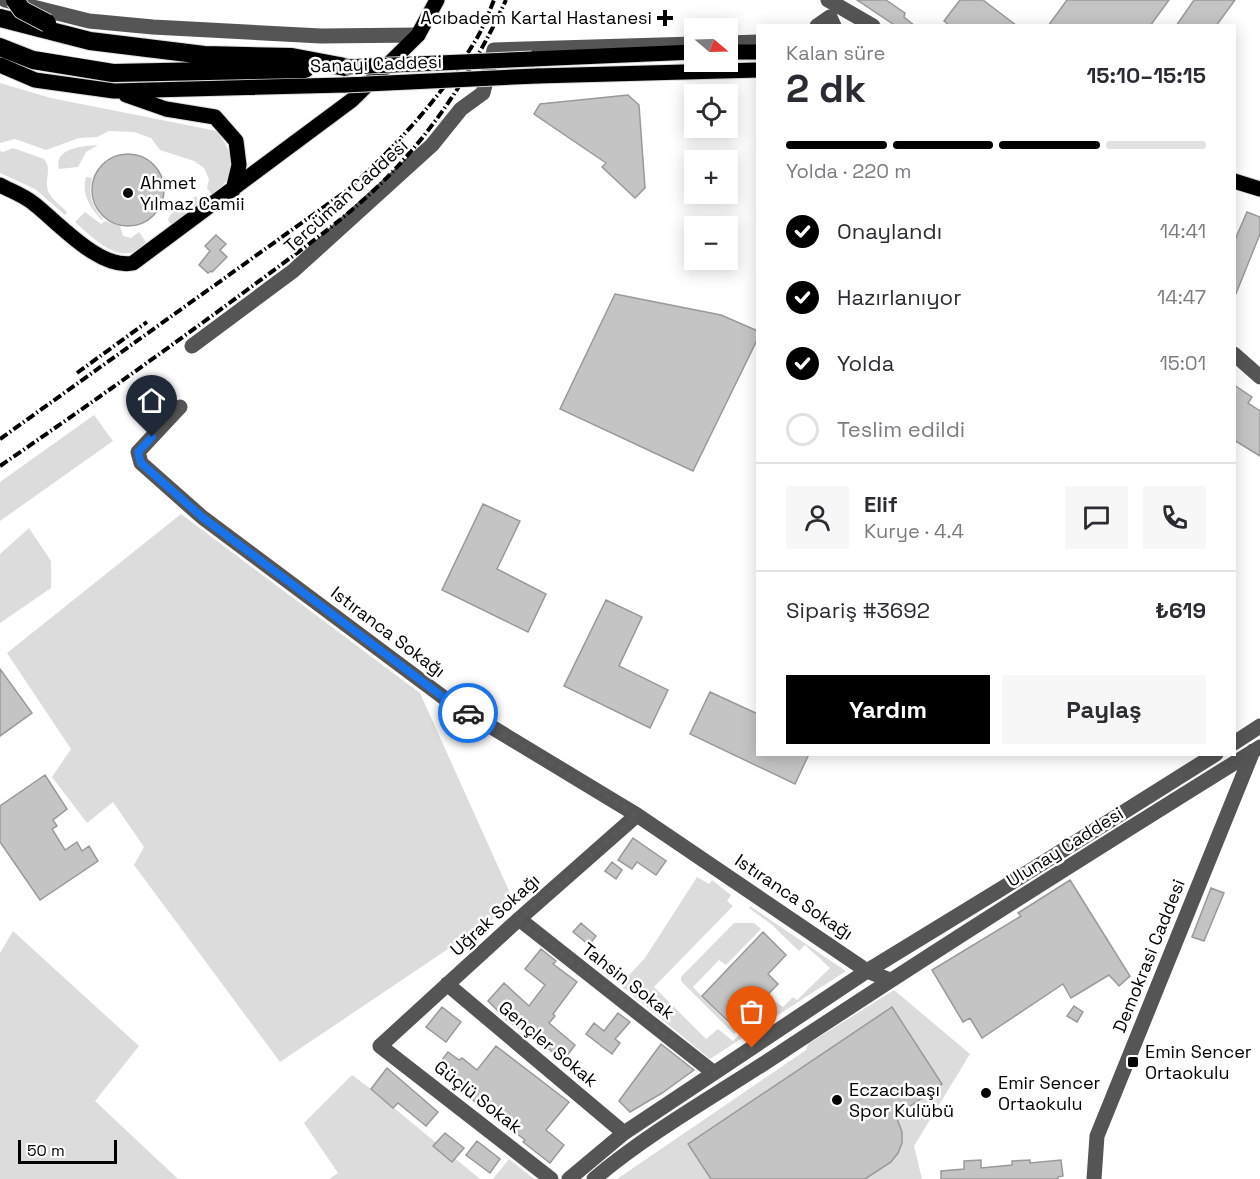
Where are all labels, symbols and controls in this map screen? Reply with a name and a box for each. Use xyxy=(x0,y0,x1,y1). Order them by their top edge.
place label: Acıbadem Kartal Hastanesi xyxy=(420,6,652,29)
marker: Acıbadem Kartal Hastanesi xyxy=(656,9,674,27)
north arrow xyxy=(684,18,738,72)
map controls xyxy=(684,18,738,270)
text: Kalan süre xyxy=(786,40,885,66)
street label: Sanayi Caddesi xyxy=(310,50,442,77)
text: 15:10–15:15 xyxy=(1086,61,1206,89)
text: 2 dk xyxy=(786,64,866,113)
button: locate xyxy=(684,84,738,138)
street label: Tercüman Caddesi xyxy=(279,134,412,257)
button: + xyxy=(684,150,738,204)
text: Yolda · 220 m xyxy=(786,158,911,184)
place label: Ahmet Yılmaz Camii xyxy=(140,171,245,215)
marker: Ahmet Yılmaz Camii xyxy=(121,186,135,200)
icon: check xyxy=(786,215,819,248)
button: − xyxy=(684,216,738,270)
text: Onaylandı xyxy=(837,217,942,245)
text: 14:41 xyxy=(1160,218,1206,244)
icon: check xyxy=(786,281,819,314)
text: Hazırlanıyor xyxy=(837,283,962,311)
text: 14:47 xyxy=(1157,284,1206,310)
icon: check xyxy=(786,347,819,380)
text: Yolda xyxy=(837,349,894,377)
text: 15:01 xyxy=(1159,350,1206,376)
pin xyxy=(126,375,177,437)
icon: home xyxy=(135,384,168,417)
text: Teslim edildi xyxy=(837,415,965,443)
button: person xyxy=(786,486,849,549)
button: chat xyxy=(1065,486,1128,549)
button: phone xyxy=(1143,486,1206,549)
text: Elif xyxy=(864,490,897,518)
text: Kurye · 4.4 xyxy=(864,518,964,544)
street label: Istıranca Sokağı xyxy=(326,581,450,682)
text: Sipariş #3692 xyxy=(786,596,930,624)
text: ₺619 xyxy=(1155,596,1206,624)
button: Yardım xyxy=(786,675,990,744)
button: Paylaş xyxy=(1002,675,1206,744)
courier xyxy=(438,683,498,743)
icon: car xyxy=(452,697,485,730)
street label: Ulunay Caddesi xyxy=(1002,801,1127,892)
street label: Istıranca Sokağı xyxy=(731,849,858,945)
street label: Uğrak Sokağı xyxy=(445,868,544,961)
street label: Demokrasi Caddesi xyxy=(1107,876,1190,1036)
street label: Tahsin Sokak xyxy=(577,937,680,1024)
pin xyxy=(726,986,777,1048)
street label: Gençler Sokak xyxy=(494,995,603,1092)
icon: bag xyxy=(735,995,768,1028)
place label: Emin Sencer Ortaokulu xyxy=(1145,1040,1252,1084)
street label: Güçlü Sokak xyxy=(430,1055,527,1138)
marker: Emin Sencer Ortaokulu xyxy=(1126,1055,1140,1069)
place label: Emir Sencer Ortaokulu xyxy=(998,1071,1101,1115)
place label: Eczacıbaşı Spor Kulübü xyxy=(849,1078,954,1122)
marker: Emir Sencer Ortaokulu xyxy=(979,1086,993,1100)
marker: Eczacıbaşı Spor Kulübü xyxy=(830,1093,844,1107)
scale bar xyxy=(18,1137,117,1164)
text: 50 m xyxy=(27,1140,65,1161)

